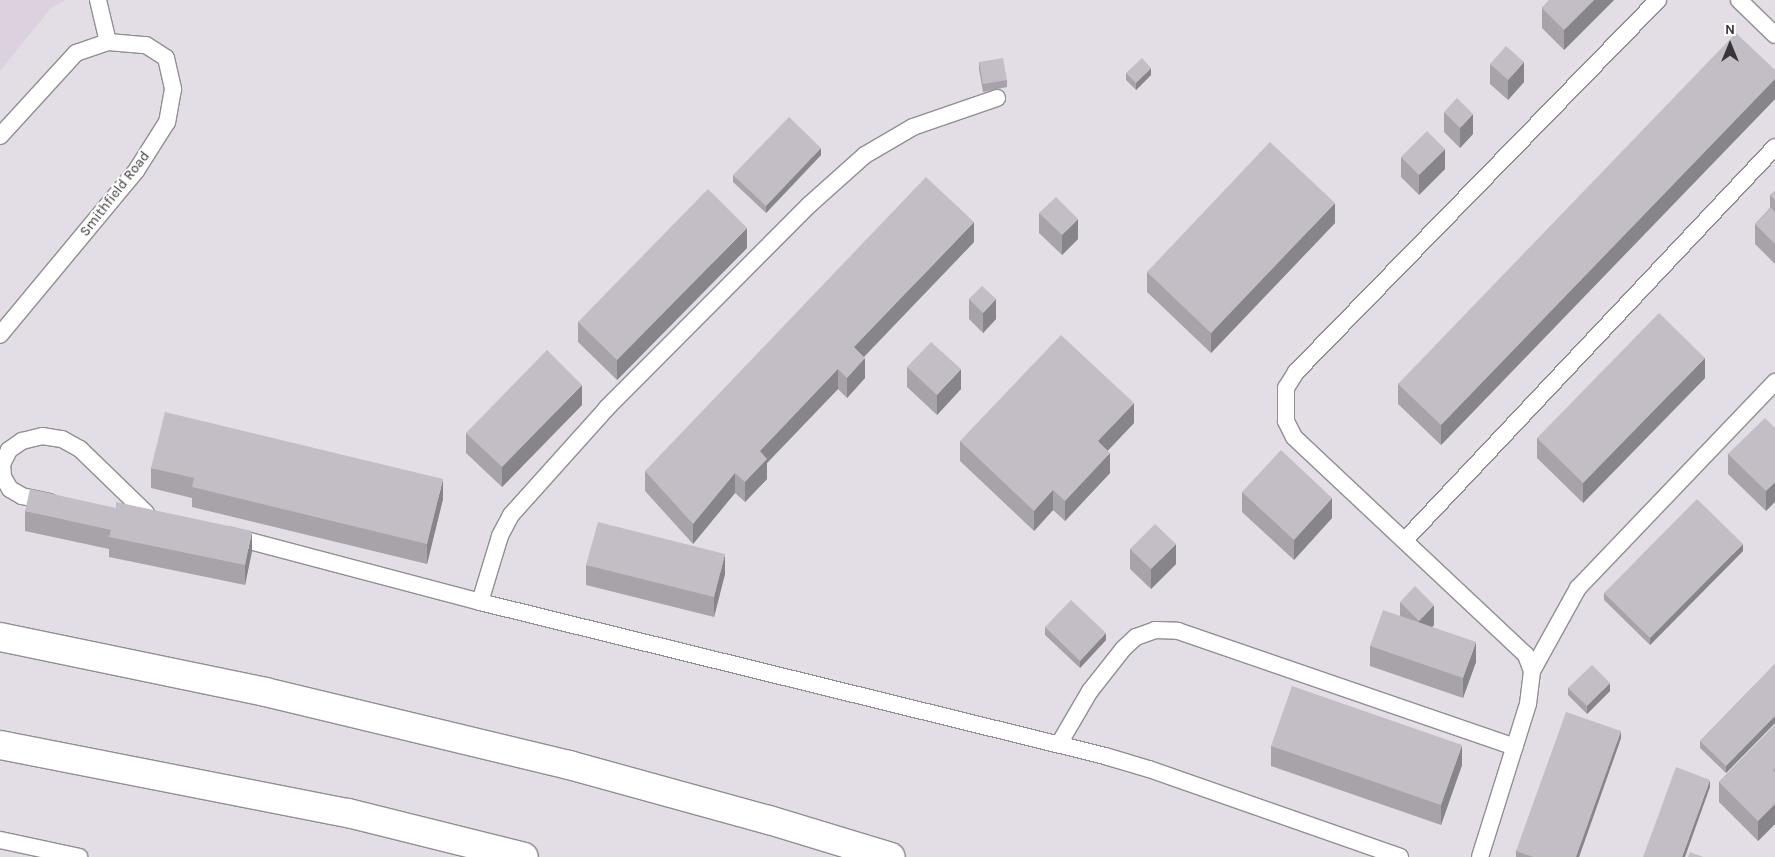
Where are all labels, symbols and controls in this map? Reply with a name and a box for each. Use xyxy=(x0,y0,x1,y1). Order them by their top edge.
north arrow xyxy=(1705,20,1755,70)
text: N xyxy=(1725,21,1735,38)
street label: Smithfield Road xyxy=(77,148,153,240)

